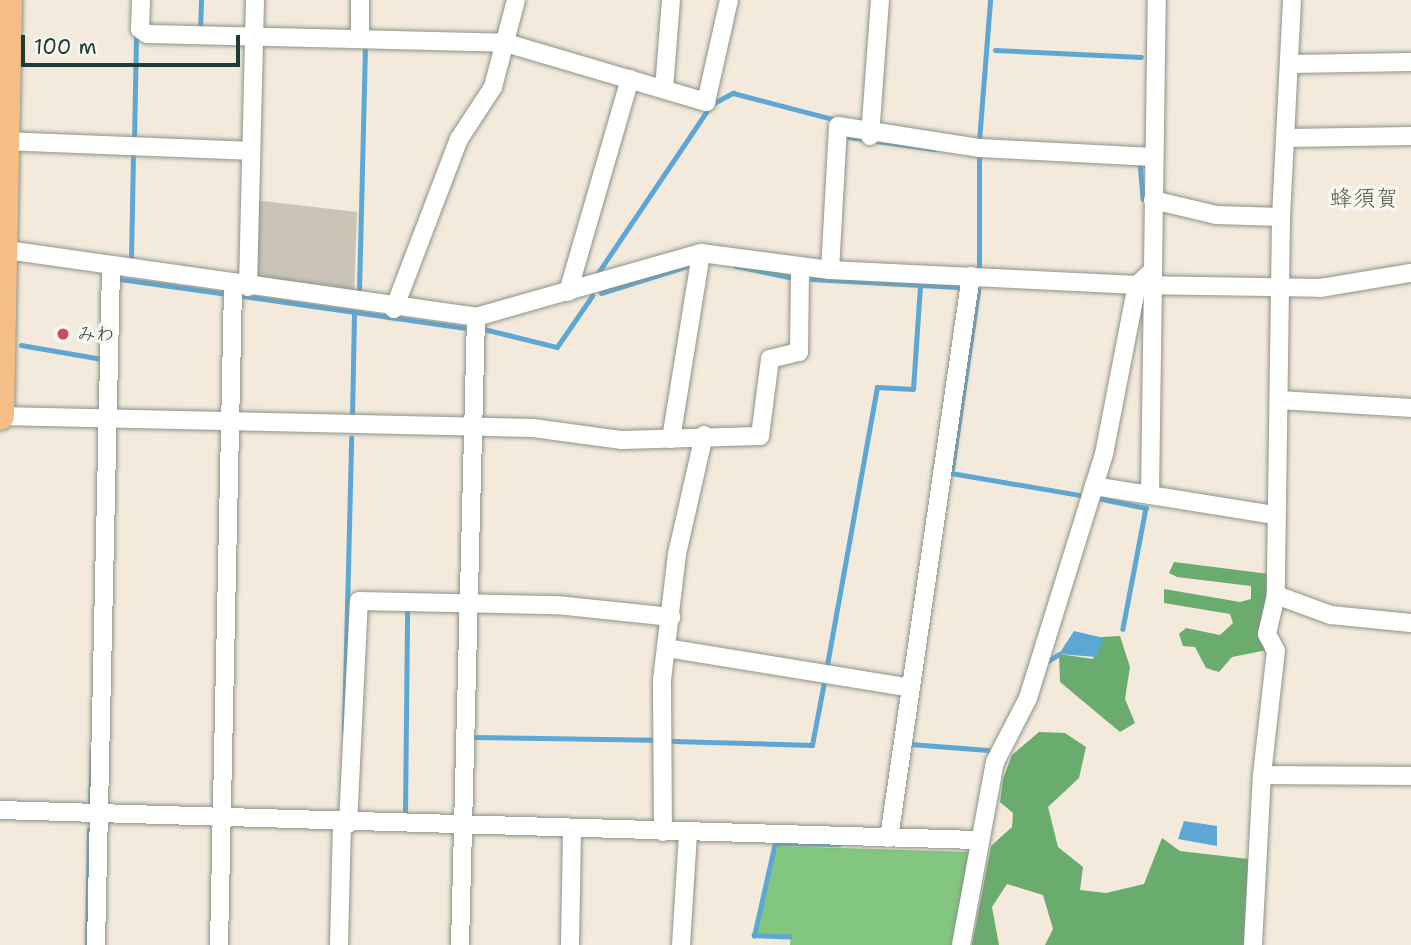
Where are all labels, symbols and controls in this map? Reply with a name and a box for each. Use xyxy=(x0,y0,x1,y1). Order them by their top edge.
scale bar xyxy=(24,21,243,65)
text: 100 m xyxy=(34,33,97,61)
district label: 蜂須賀 xyxy=(1330,184,1398,212)
place label: みわ xyxy=(77,323,115,345)
marker: みわ xyxy=(55,326,71,342)

